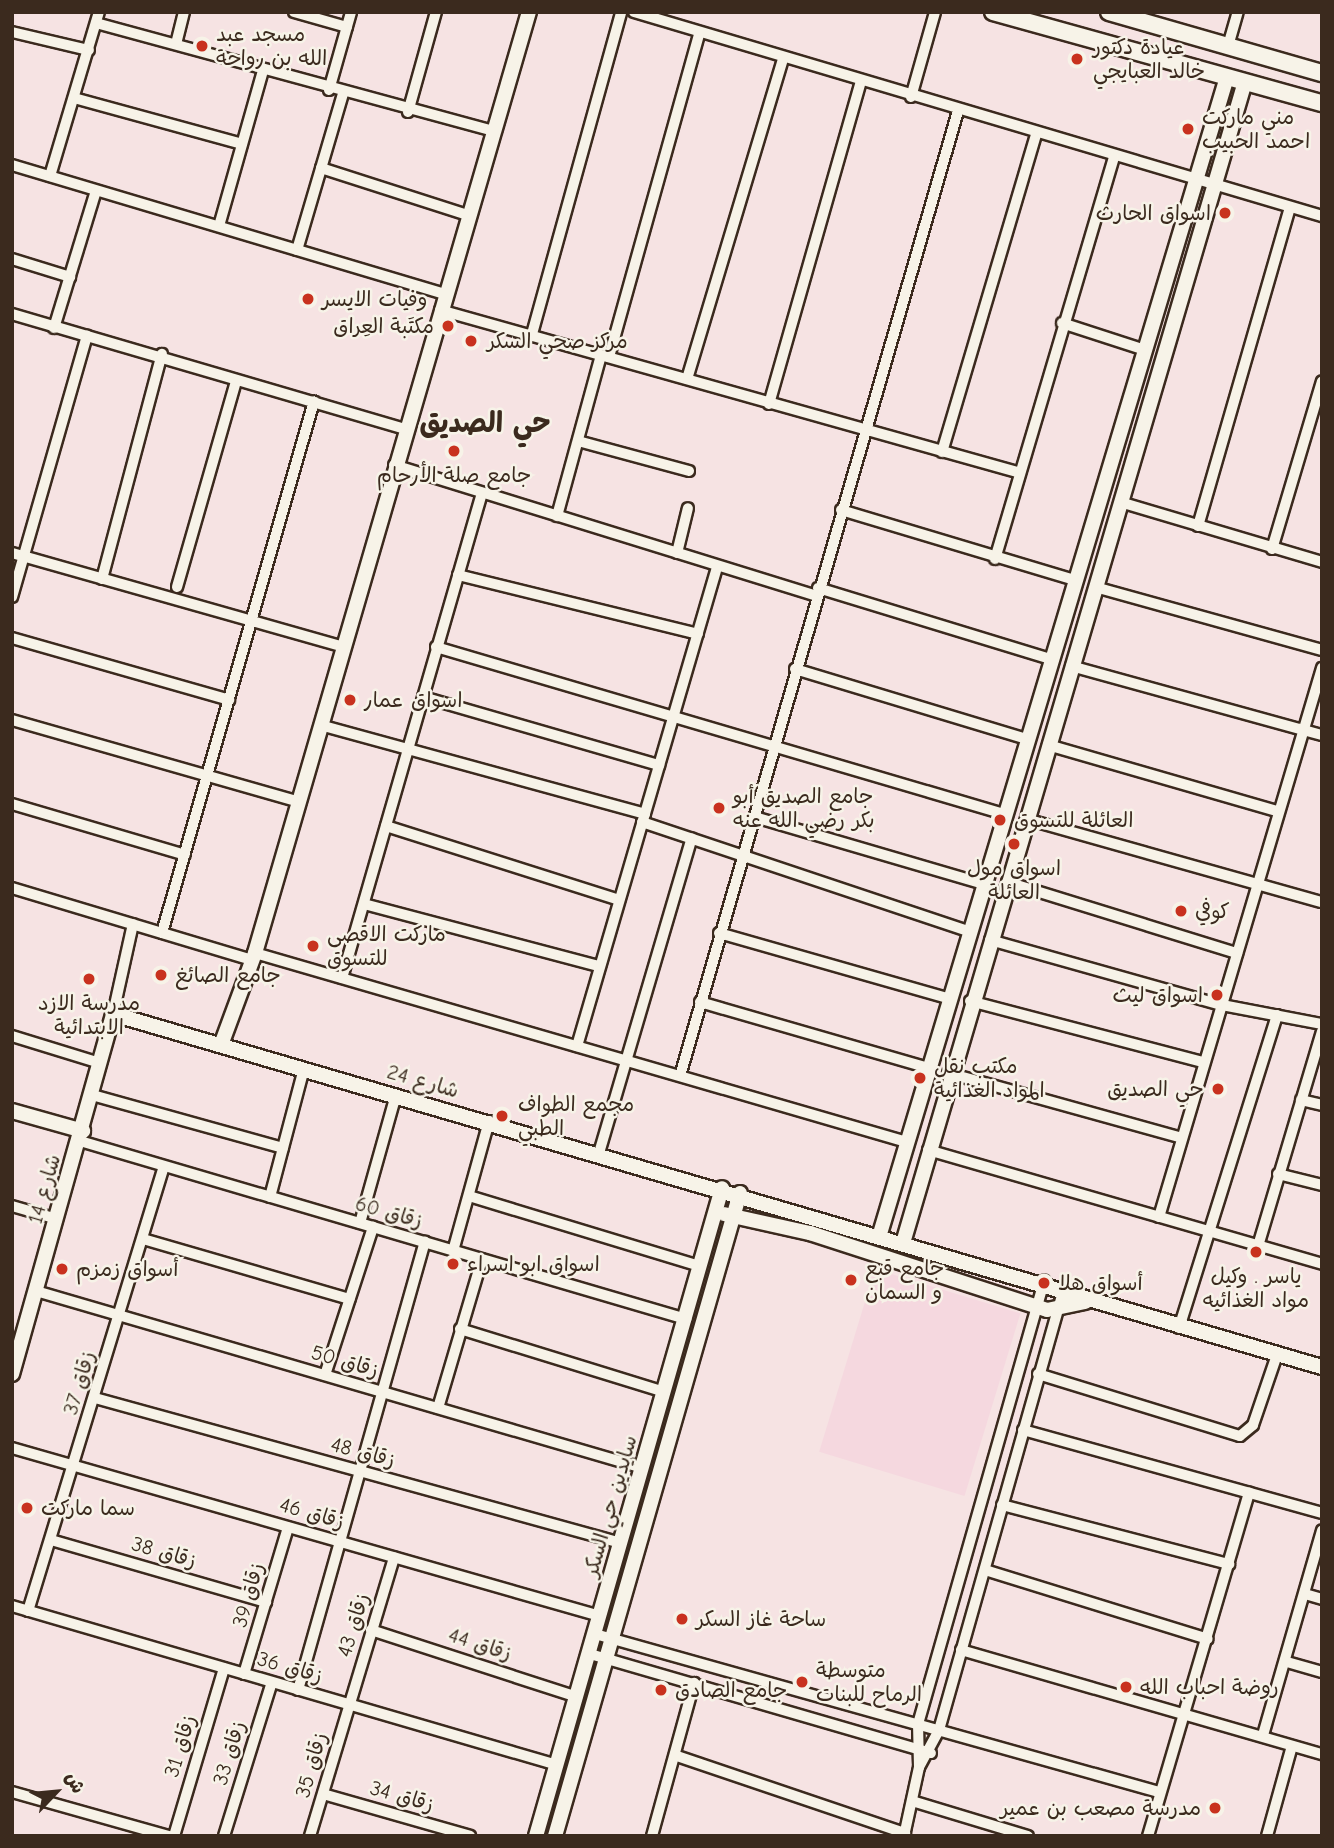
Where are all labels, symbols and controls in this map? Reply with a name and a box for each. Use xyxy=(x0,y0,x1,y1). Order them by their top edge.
place label: مسجد عبد الله بن رواحة xyxy=(216,21,327,71)
place label: عيادة دكتور خالد العبايجي xyxy=(1093,34,1205,84)
marker: مسجد عبد الله بن رواحة xyxy=(194,38,210,54)
marker: عيادة دكتور خالد العبايجي xyxy=(1067,49,1087,69)
place label: مني ماركت احمد الحبيب xyxy=(1202,104,1310,154)
marker: مني ماركت احمد الحبيب xyxy=(1180,121,1196,137)
place label: اسواق الحارث xyxy=(1096,200,1211,226)
marker: اسواق الحارث xyxy=(1217,205,1233,221)
place label: وفيات الايسر xyxy=(322,286,427,312)
marker: وفيات الايسر xyxy=(300,291,316,307)
place label: مكتَبة العِراق xyxy=(333,313,434,339)
marker: مكتَبة العِراق xyxy=(440,318,456,334)
place label: مركز صحي السكر xyxy=(487,328,628,354)
marker: مركز صحي السكر xyxy=(461,331,481,351)
district label: حي الصديق xyxy=(419,406,551,440)
marker: جامع صلة الأرحام xyxy=(446,443,462,459)
place label: جامع صلة الأرحام xyxy=(377,462,531,488)
place label: اسواق عمار xyxy=(364,687,462,713)
marker: اسواق عمار xyxy=(342,692,358,708)
place label: جامع الصديق أبو بكر رضي الله عنه xyxy=(733,783,875,833)
marker: جامع الصديق أبو بكر رضي الله عنه xyxy=(711,800,727,816)
place label: العائلة للتسوق xyxy=(1014,807,1133,833)
marker: العائلة للتسوق xyxy=(992,812,1008,828)
marker: اسواق مول العائلة xyxy=(1006,836,1022,852)
place label: اسواق مول العائلة xyxy=(967,855,1061,905)
place label: كوفي xyxy=(1195,898,1230,924)
marker: كوفي xyxy=(1173,903,1189,919)
place label: ماركت الاقصى للتسوق xyxy=(327,921,446,971)
marker: ماركت الاقصى للتسوق xyxy=(305,938,321,954)
place label: جامع الصائغ xyxy=(175,962,281,988)
marker: جامع الصائغ xyxy=(153,967,169,983)
marker: مدرسة الازد الابتدائية xyxy=(81,971,97,987)
place label: اسواق ليث xyxy=(1113,982,1203,1008)
marker: اسواق ليث xyxy=(1209,987,1225,1003)
place label: مدرسة الازد الابتدائية xyxy=(38,990,140,1040)
place label: مكتب نقل المواد الغذائية xyxy=(934,1053,1045,1103)
street label: شارع 24 xyxy=(384,1059,462,1103)
marker: مكتب نقل المواد الغذائية xyxy=(912,1070,928,1086)
place label: حي الصديق xyxy=(1107,1076,1204,1102)
marker: حي الصديق xyxy=(1210,1081,1226,1097)
place label: مجمع الطواف الطبي xyxy=(518,1091,634,1141)
marker: مجمع الطواف الطبي xyxy=(492,1106,512,1126)
street label: شارع 14 xyxy=(22,1151,66,1227)
street label: زقاق 60 xyxy=(352,1190,426,1234)
marker: ياسر . وكيل مواد الغذائيه xyxy=(1248,1244,1264,1260)
place label: اسواق ابو اسراء xyxy=(467,1251,600,1277)
place label: جامع قبع و السمان xyxy=(865,1255,944,1305)
place label: أسواق زمزم xyxy=(76,1256,179,1282)
marker: اسواق ابو اسراء xyxy=(445,1256,461,1272)
marker: أسواق زمزم xyxy=(54,1261,70,1277)
place label: ياسر . وكيل مواد الغذائيه xyxy=(1203,1263,1309,1313)
place label: أسواق هلا xyxy=(1058,1270,1143,1296)
marker: جامع قبع و السمان xyxy=(843,1272,859,1288)
marker: أسواق هلا xyxy=(1036,1275,1052,1291)
street label: زقاق 50 xyxy=(308,1339,382,1383)
street label: زقاق 37 xyxy=(57,1348,101,1418)
street label: زقاق 48 xyxy=(328,1431,398,1473)
street label: سايدين حي السكر xyxy=(578,1432,642,1580)
street label: زقاق 46 xyxy=(277,1492,347,1534)
place label: سما ماركت xyxy=(41,1495,135,1521)
marker: سما ماركت xyxy=(19,1500,35,1516)
street label: زقاق 38 xyxy=(129,1531,199,1573)
street label: زقاق 39 xyxy=(227,1560,269,1630)
street label: زقاق 43 xyxy=(331,1590,375,1660)
place label: ساحة غاز السكر xyxy=(696,1606,826,1632)
marker: ساحة غاز السكر xyxy=(674,1611,690,1627)
street label: زقاق 44 xyxy=(445,1622,515,1666)
street label: زقاق 36 xyxy=(255,1646,325,1688)
place label: متوسطة الرماح للبنات xyxy=(816,1657,922,1707)
marker: متوسطة الرماح للبنات xyxy=(794,1674,810,1690)
place label: روضة احباب الله xyxy=(1140,1674,1279,1700)
place label: جامع الصادق xyxy=(675,1677,787,1703)
marker: روضة احباب الله xyxy=(1118,1679,1134,1695)
marker: جامع الصادق xyxy=(653,1682,669,1698)
street label: زقاق 31 xyxy=(159,1712,201,1780)
street label: زقاق 33 xyxy=(207,1718,251,1788)
street label: زقاق 35 xyxy=(290,1730,332,1800)
north arrow xyxy=(21,1757,91,1827)
text: ش xyxy=(60,1769,89,1797)
street label: زقاق 34 xyxy=(367,1775,437,1817)
place label: مدرسة مصعب بن عمير xyxy=(1000,1795,1201,1821)
marker: مدرسة مصعب بن عمير xyxy=(1207,1800,1223,1816)

